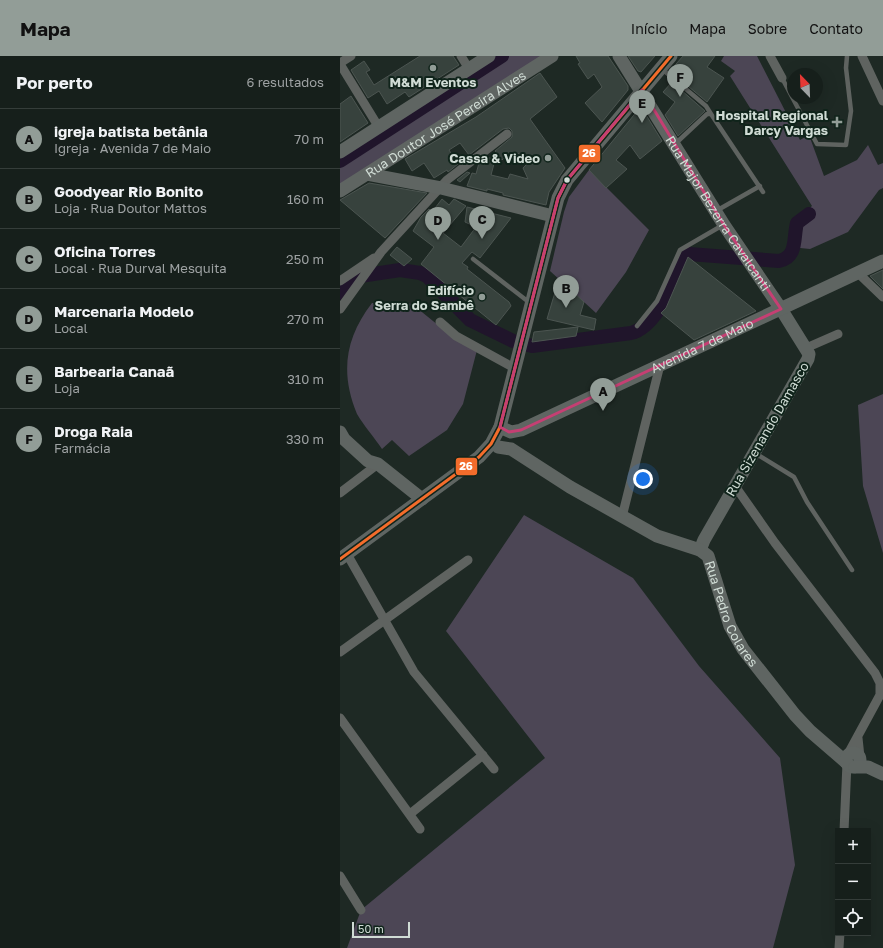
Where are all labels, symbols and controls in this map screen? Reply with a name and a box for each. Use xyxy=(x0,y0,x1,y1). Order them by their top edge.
text: Mapa xyxy=(20,17,71,40)
text: Início xyxy=(631,20,667,37)
text: Mapa xyxy=(689,20,726,37)
text: Sobre xyxy=(748,20,787,37)
text: Contato xyxy=(809,20,863,37)
marker: M&M Eventos xyxy=(428,63,438,73)
pin: F xyxy=(667,64,693,97)
street label: Rua Doutor José Pereira Alves xyxy=(362,67,529,181)
north arrow xyxy=(787,68,823,104)
text: Por perto xyxy=(16,72,93,93)
text: 6 resultados xyxy=(247,74,324,90)
place label: M&M Eventos xyxy=(390,74,476,90)
pin: E xyxy=(629,90,655,123)
place label: Hospital Regional Darcy Vargas xyxy=(716,107,829,138)
marker: Hospital Regional Darcy Vargas xyxy=(831,116,843,128)
text: igreja batista betânia xyxy=(54,122,208,140)
text: A xyxy=(24,131,34,147)
text: 70 m xyxy=(294,131,324,147)
street label: Rua Major Bezerra Cavalcanti xyxy=(662,133,774,294)
text: Igreja · Avenida 7 de Maio xyxy=(54,140,211,156)
line badge: 26 xyxy=(578,144,601,163)
text: 26 xyxy=(582,146,596,159)
place label: Cassa & Video xyxy=(449,150,540,166)
marker: Cassa & Video xyxy=(543,153,553,163)
unlabelled marker xyxy=(562,175,572,185)
text: Goodyear Rio Bonito xyxy=(54,182,203,200)
text: B xyxy=(24,191,34,207)
text: 160 m xyxy=(287,191,324,207)
text: Loja · Rua Doutor Mattos xyxy=(54,200,207,216)
pin: C xyxy=(469,206,495,239)
pin: D xyxy=(425,207,451,240)
text: Oficina Torres xyxy=(54,242,156,260)
text: C xyxy=(24,251,34,267)
text: 250 m xyxy=(286,251,324,267)
text: Local · Rua Durval Mesquita xyxy=(54,260,227,276)
pin: B xyxy=(553,275,579,308)
place label: Edifício Serra do Sambê xyxy=(375,282,474,313)
marker: Edifício Serra do Sambê xyxy=(477,292,487,302)
text: Marcenaria Modelo xyxy=(54,302,194,320)
text: D xyxy=(24,311,34,327)
text: 270 m xyxy=(287,311,324,327)
street label: Avenida 7 de Maio xyxy=(648,315,756,376)
text: Local xyxy=(54,320,88,336)
street label: Rua Sizenando Damasco xyxy=(722,359,812,499)
text: Barbearia Canaã xyxy=(54,362,174,380)
text: E xyxy=(25,371,33,387)
text: 310 m xyxy=(287,371,324,387)
pin: A xyxy=(590,378,616,411)
text: Loja xyxy=(54,380,80,396)
text: Droga Raia xyxy=(54,422,133,440)
text: F xyxy=(25,431,33,447)
text: 330 m xyxy=(286,431,324,447)
text: Farmácia xyxy=(54,440,111,456)
line badge: 26 xyxy=(455,457,478,476)
text: 26 xyxy=(459,459,473,472)
your location xyxy=(633,469,653,489)
street label: Rua Pedro Colares xyxy=(702,559,762,670)
map controls xyxy=(835,828,871,936)
button: + xyxy=(835,828,871,864)
button: − xyxy=(835,864,871,900)
button: locate xyxy=(835,900,871,936)
scale bar xyxy=(352,920,410,939)
text: 50 m xyxy=(358,922,384,935)

